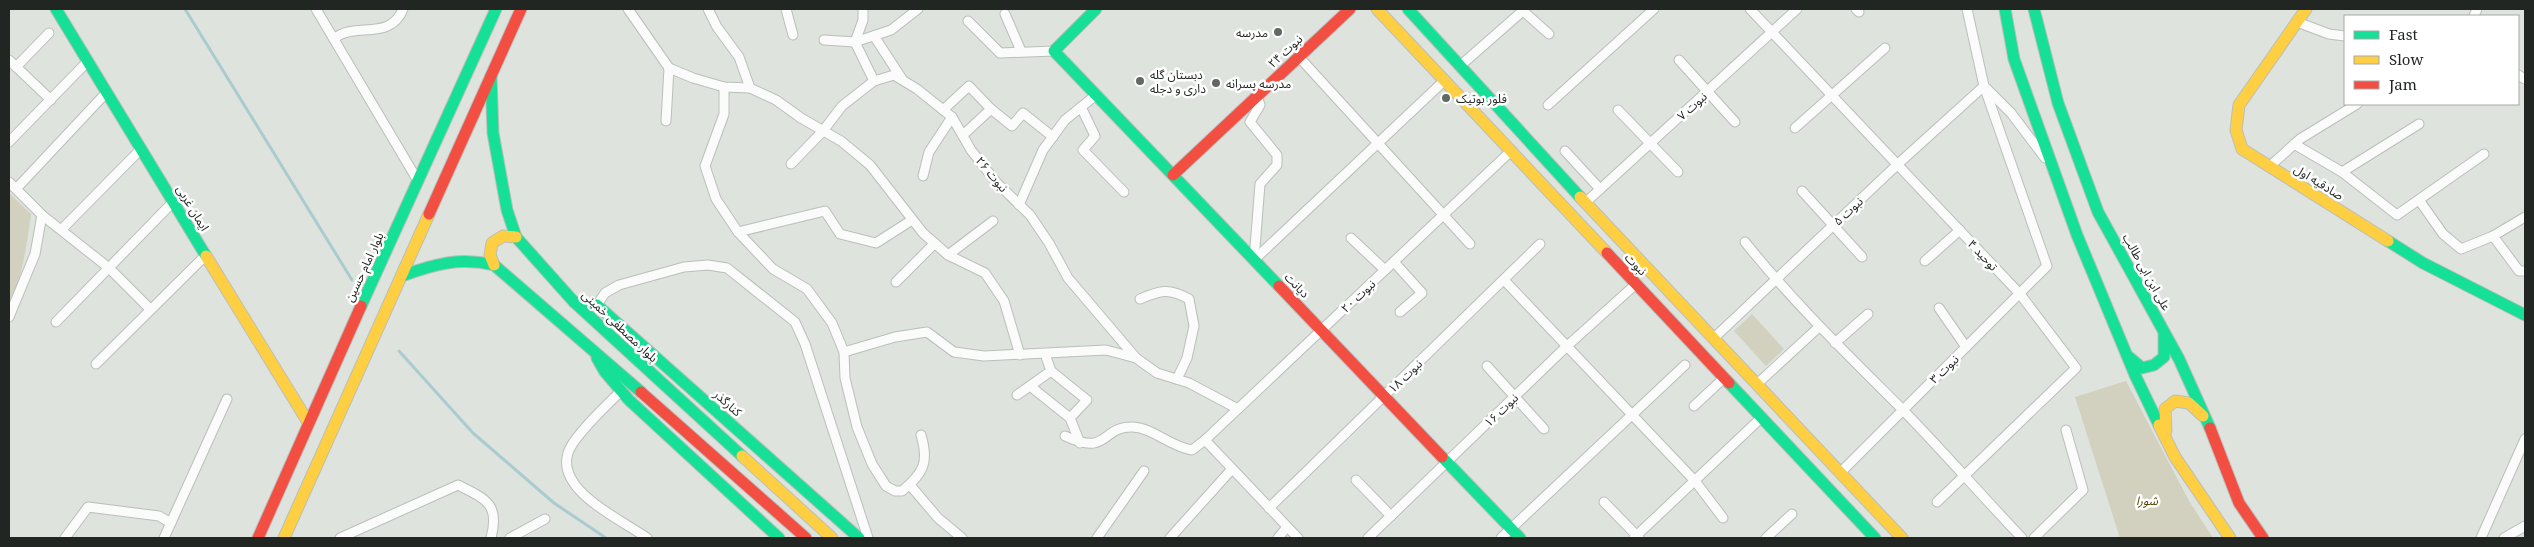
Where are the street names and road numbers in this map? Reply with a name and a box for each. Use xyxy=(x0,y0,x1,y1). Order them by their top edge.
street label: نبوت ۲۴ xyxy=(1264,31,1306,71)
street label: نبوت ۷ xyxy=(1673,88,1711,124)
street label: نبوت ۲۶ xyxy=(972,153,1012,195)
street label: صادقیه اول xyxy=(2291,160,2347,204)
street label: ایمان غربی xyxy=(173,182,213,234)
street label: نبوت ۵ xyxy=(1829,193,1867,229)
street label: بلوار امام حسین xyxy=(340,229,388,305)
street label: علی ابن ابی طالب xyxy=(2119,231,2175,313)
street label: توحید ۴ xyxy=(1964,236,2002,275)
street label: نبوت xyxy=(1621,249,1651,279)
street label: دیانت xyxy=(1281,269,1313,302)
street label: نبوت ۲۰ xyxy=(1337,276,1379,316)
street label: بلوار مصطفی خمینی xyxy=(578,286,662,366)
street label: نبوت ۳ xyxy=(1926,351,1962,387)
street label: نبوت ۱۸ xyxy=(1384,355,1426,397)
street label: کنارگذر xyxy=(710,385,746,421)
street label: نبوت ۱۶ xyxy=(1480,389,1522,431)

